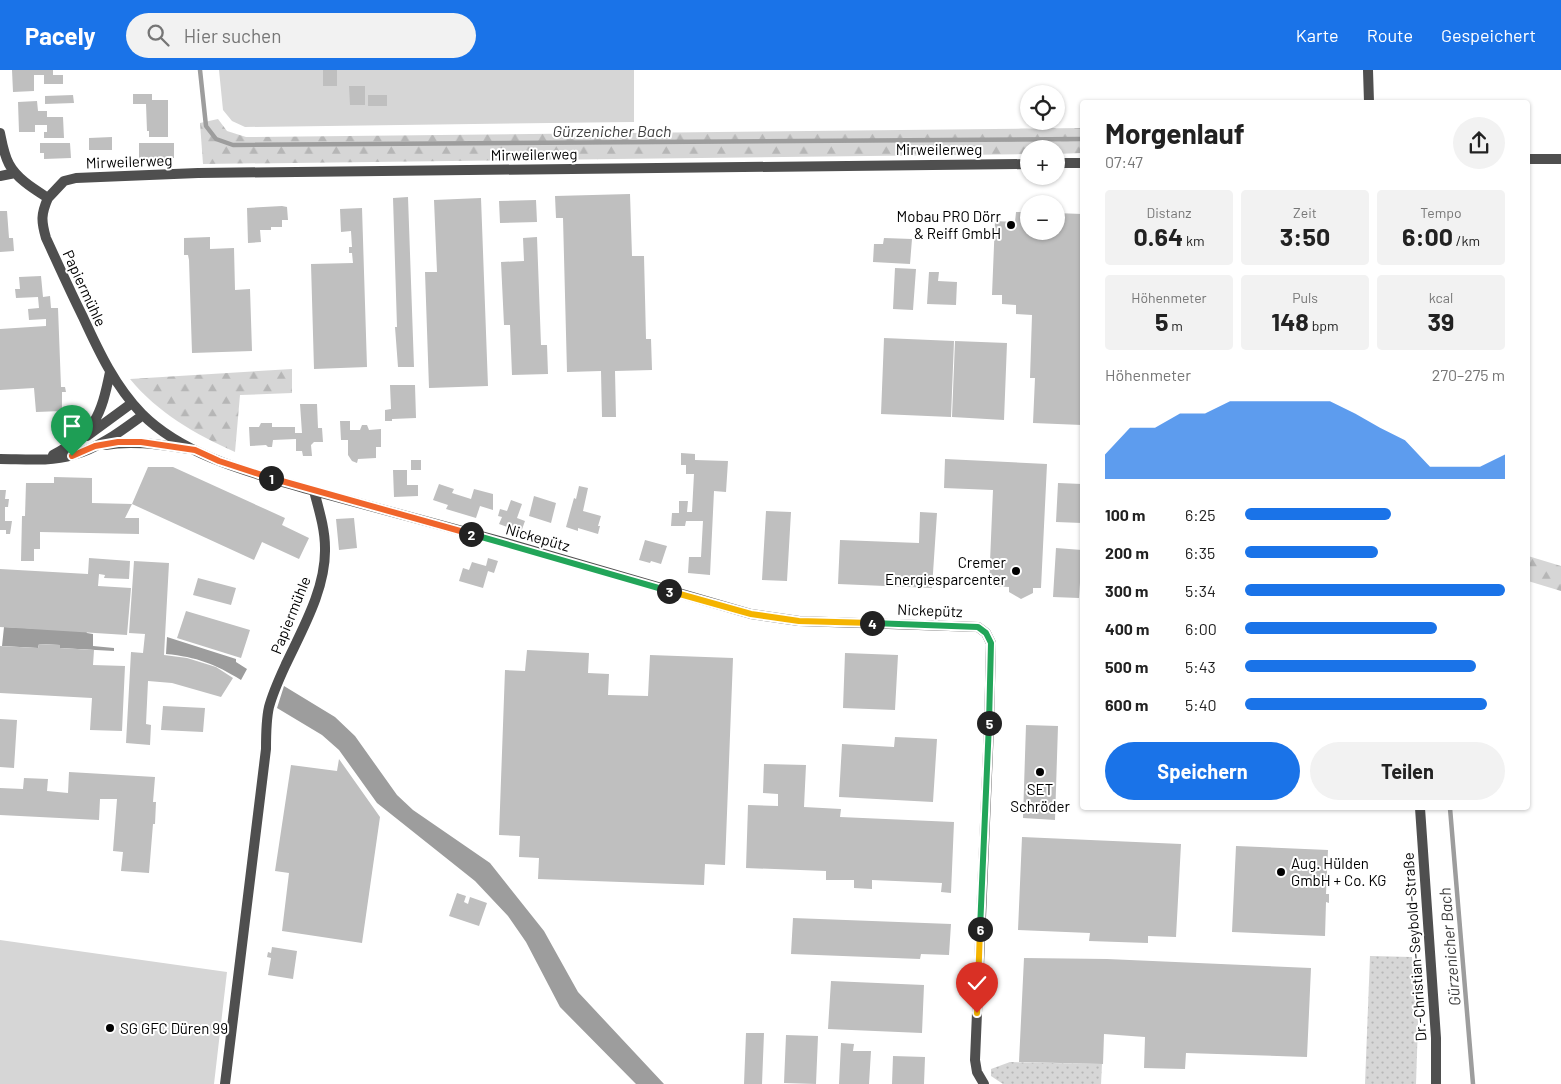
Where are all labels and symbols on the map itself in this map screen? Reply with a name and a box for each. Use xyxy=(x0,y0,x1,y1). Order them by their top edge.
water label: Gürzenicher Bach xyxy=(553,121,671,140)
street label: Mirweilerweg xyxy=(896,140,982,158)
street label: Mirweilerweg xyxy=(490,144,578,164)
street label: Mirweilerweg xyxy=(85,150,173,172)
place label: Mobau PRO Dörr & Reiff GmbH xyxy=(897,207,1002,242)
marker: Mobau PRO Dörr & Reiff GmbH xyxy=(1005,219,1017,231)
street label: Papiermühle xyxy=(59,247,111,329)
pin xyxy=(51,405,93,456)
pin: 1 xyxy=(258,466,284,490)
street label: Nickepütz xyxy=(504,519,572,555)
pin: 2 xyxy=(458,522,484,546)
place label: Cremer Energiesparcenter xyxy=(885,553,1007,588)
marker: Cremer Energiesparcenter xyxy=(1010,565,1022,577)
street label: Papiermühle xyxy=(266,574,314,656)
pin: 3 xyxy=(656,578,682,604)
street label: Nickepütz xyxy=(897,600,963,620)
pin: 4 xyxy=(860,610,884,636)
pin: 5 xyxy=(976,710,1002,736)
marker: SET Schröder xyxy=(1034,766,1046,778)
place label: SET Schröder xyxy=(1010,780,1070,815)
street label: Dr.-Christian-Seybold-Straße xyxy=(1398,852,1430,1042)
place label: Aug. Hülden GmbH + Co. KG xyxy=(1291,854,1387,889)
marker: Aug. Hülden GmbH + Co. KG xyxy=(1275,866,1287,878)
water label: Gürzenicher Bach xyxy=(1434,887,1464,1007)
pin: 6 xyxy=(968,916,992,942)
pin xyxy=(956,962,998,1013)
place label: SG GFC Düren 99 xyxy=(120,1019,228,1037)
marker: SG GFC Düren 99 xyxy=(104,1022,116,1034)

